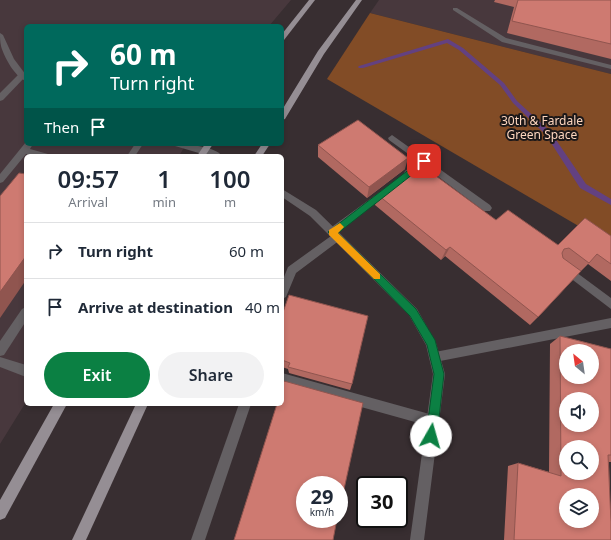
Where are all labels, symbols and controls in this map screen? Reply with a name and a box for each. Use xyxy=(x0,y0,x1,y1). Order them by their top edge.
text: 60 m xyxy=(110,35,177,73)
icon: right xyxy=(44,40,96,92)
text: Turn right xyxy=(110,71,194,95)
park label: 30th & Fardale Green Space xyxy=(501,112,583,143)
icon: arrive xyxy=(87,116,109,138)
text: Then xyxy=(44,117,79,137)
pin xyxy=(407,144,441,178)
icon: arrive xyxy=(413,150,435,172)
text: 09:57 xyxy=(57,162,119,195)
text: 1 xyxy=(157,162,171,195)
text: 100 xyxy=(209,162,251,195)
text: Arrival xyxy=(68,193,108,211)
text: min xyxy=(152,193,176,211)
text: m xyxy=(224,193,236,211)
icon: right xyxy=(44,240,66,262)
text: Turn right xyxy=(78,241,153,261)
text: 60 m xyxy=(229,241,264,261)
icon: arrive xyxy=(44,296,66,318)
text: Arrive at destination xyxy=(78,297,233,317)
text: 40 m xyxy=(245,297,280,317)
north arrow xyxy=(559,344,599,384)
map controls xyxy=(559,344,599,528)
button: Exit xyxy=(44,352,150,398)
button: Share xyxy=(158,352,264,398)
button: sound xyxy=(559,392,599,432)
position arrow xyxy=(410,415,452,457)
button: search xyxy=(559,440,599,480)
speed limit sign: 30 xyxy=(356,476,408,528)
text: 29 xyxy=(311,483,333,510)
button: layers xyxy=(559,488,599,528)
text: km/h xyxy=(310,505,334,519)

